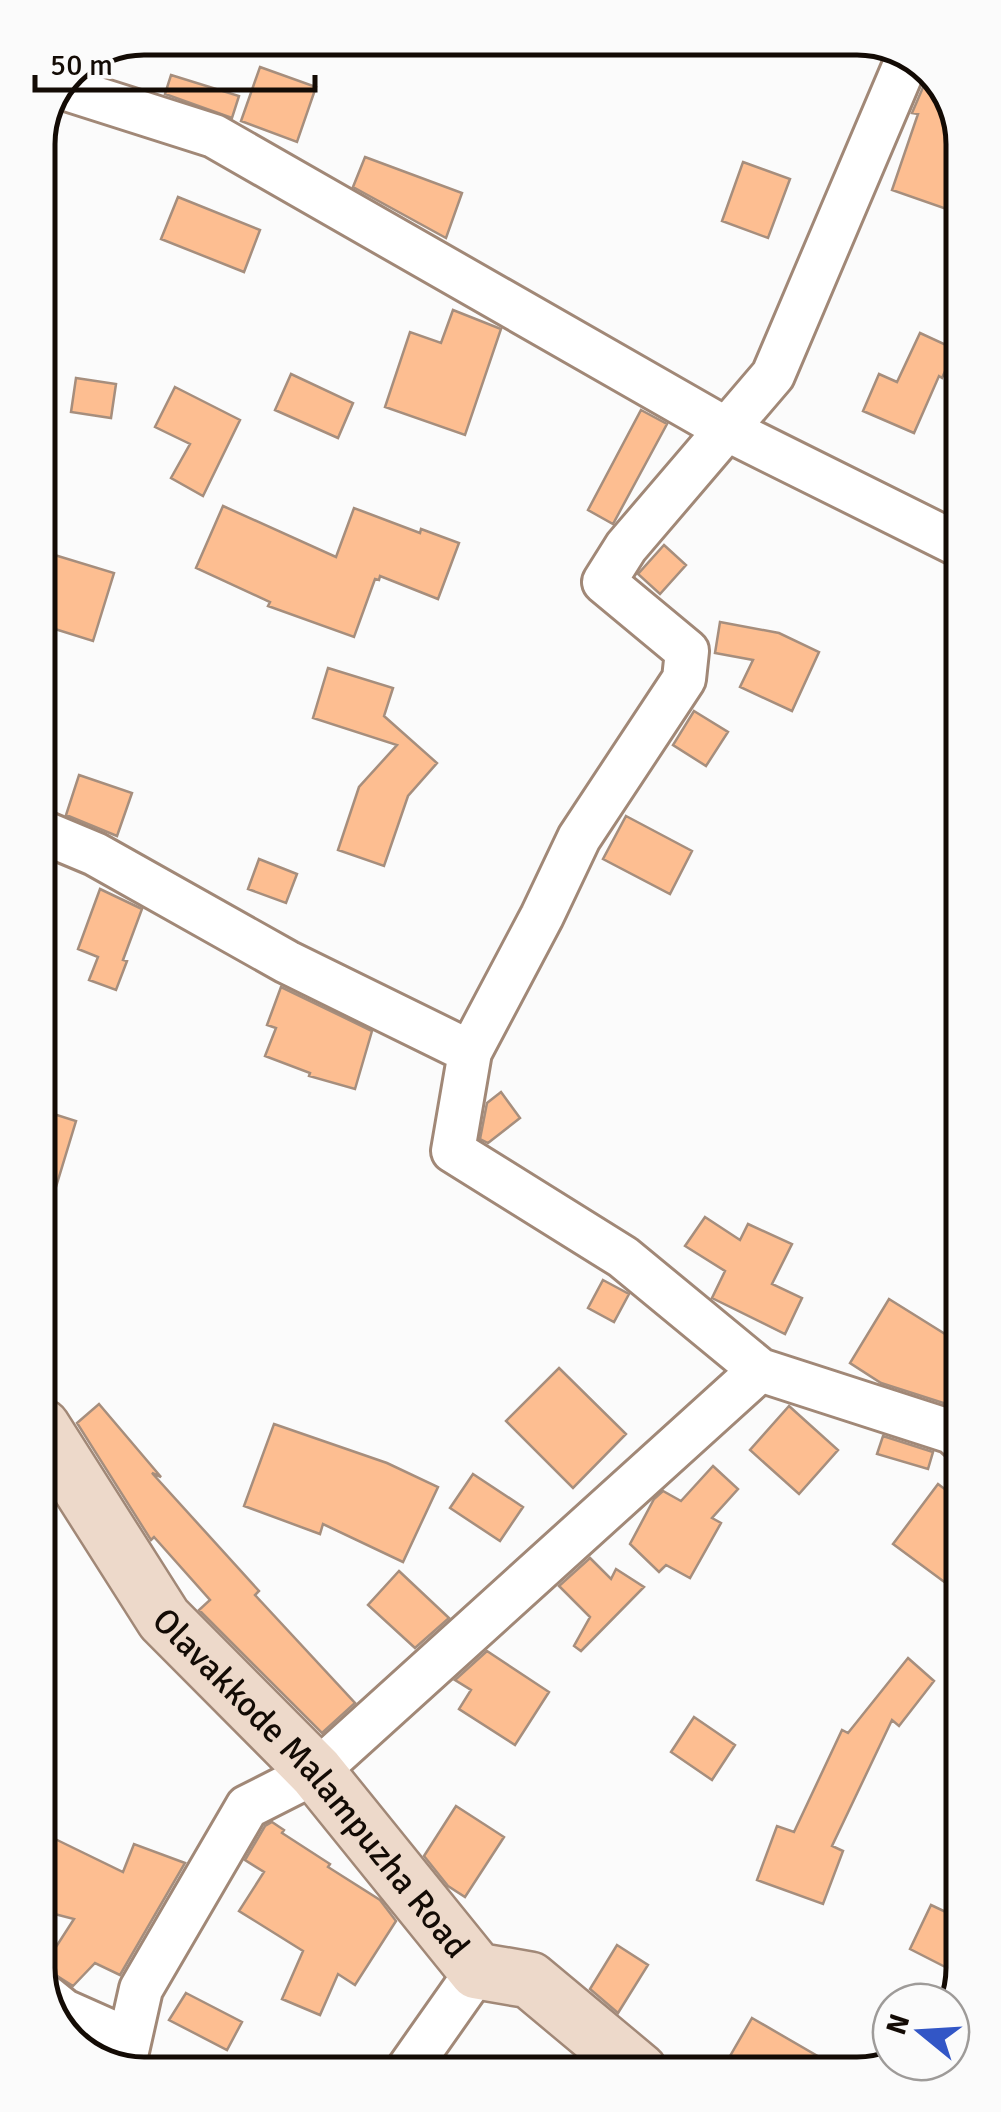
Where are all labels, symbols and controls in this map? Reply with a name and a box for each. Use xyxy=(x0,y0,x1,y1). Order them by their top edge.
scale bar xyxy=(35,30,315,92)
text: 50 m xyxy=(50,47,113,84)
street label: Olavakkode Malampuzha Road xyxy=(143,1599,479,1967)
north arrow xyxy=(871,1982,971,2082)
text: N xyxy=(879,2010,917,2039)

